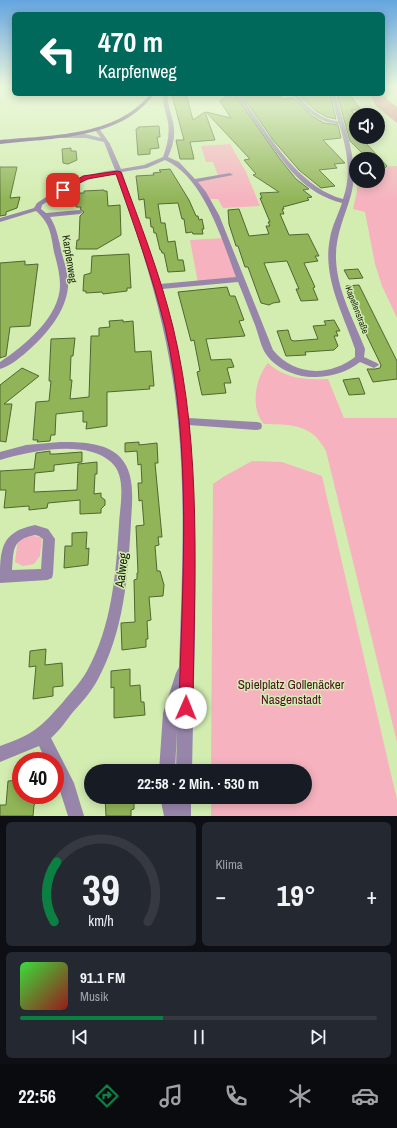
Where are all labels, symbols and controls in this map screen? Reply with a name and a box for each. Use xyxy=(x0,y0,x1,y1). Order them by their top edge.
text: 470 m xyxy=(98,23,163,61)
icon: left xyxy=(32,28,84,80)
text: Karpfenweg xyxy=(98,59,177,84)
map controls xyxy=(349,108,385,188)
button: sound xyxy=(349,108,385,144)
button: search xyxy=(349,152,385,188)
pin xyxy=(46,173,80,207)
icon: arrive xyxy=(52,179,74,201)
street label: Karpfenweg xyxy=(59,234,81,284)
street label: Kapellenstraße xyxy=(343,285,371,335)
street label: Aalweg xyxy=(111,552,132,589)
park label: Spielplatz Gollenäcker Nasgenstadt xyxy=(238,676,345,708)
position arrow xyxy=(165,687,207,729)
speed limit sign: 40 xyxy=(12,752,64,804)
text: 22:58 · 2 Min. · 530 m xyxy=(137,773,259,794)
text: Klima xyxy=(216,856,243,873)
text: 39 xyxy=(82,862,120,918)
text: 19° xyxy=(277,875,316,915)
text: − xyxy=(216,881,226,911)
text: + xyxy=(366,881,377,911)
text: km/h xyxy=(88,911,113,930)
text: 91.1 FM xyxy=(80,967,125,988)
text: Musik xyxy=(80,988,108,1005)
icon: previous xyxy=(69,1026,91,1048)
icon: pause xyxy=(188,1026,210,1048)
icon: next xyxy=(307,1026,329,1048)
icon: directions xyxy=(93,1082,121,1110)
icon: music xyxy=(157,1082,185,1110)
icon: phone xyxy=(222,1082,250,1110)
icon: climate xyxy=(286,1082,314,1110)
icon: car xyxy=(351,1082,379,1110)
text: 22:56 xyxy=(18,1084,56,1109)

